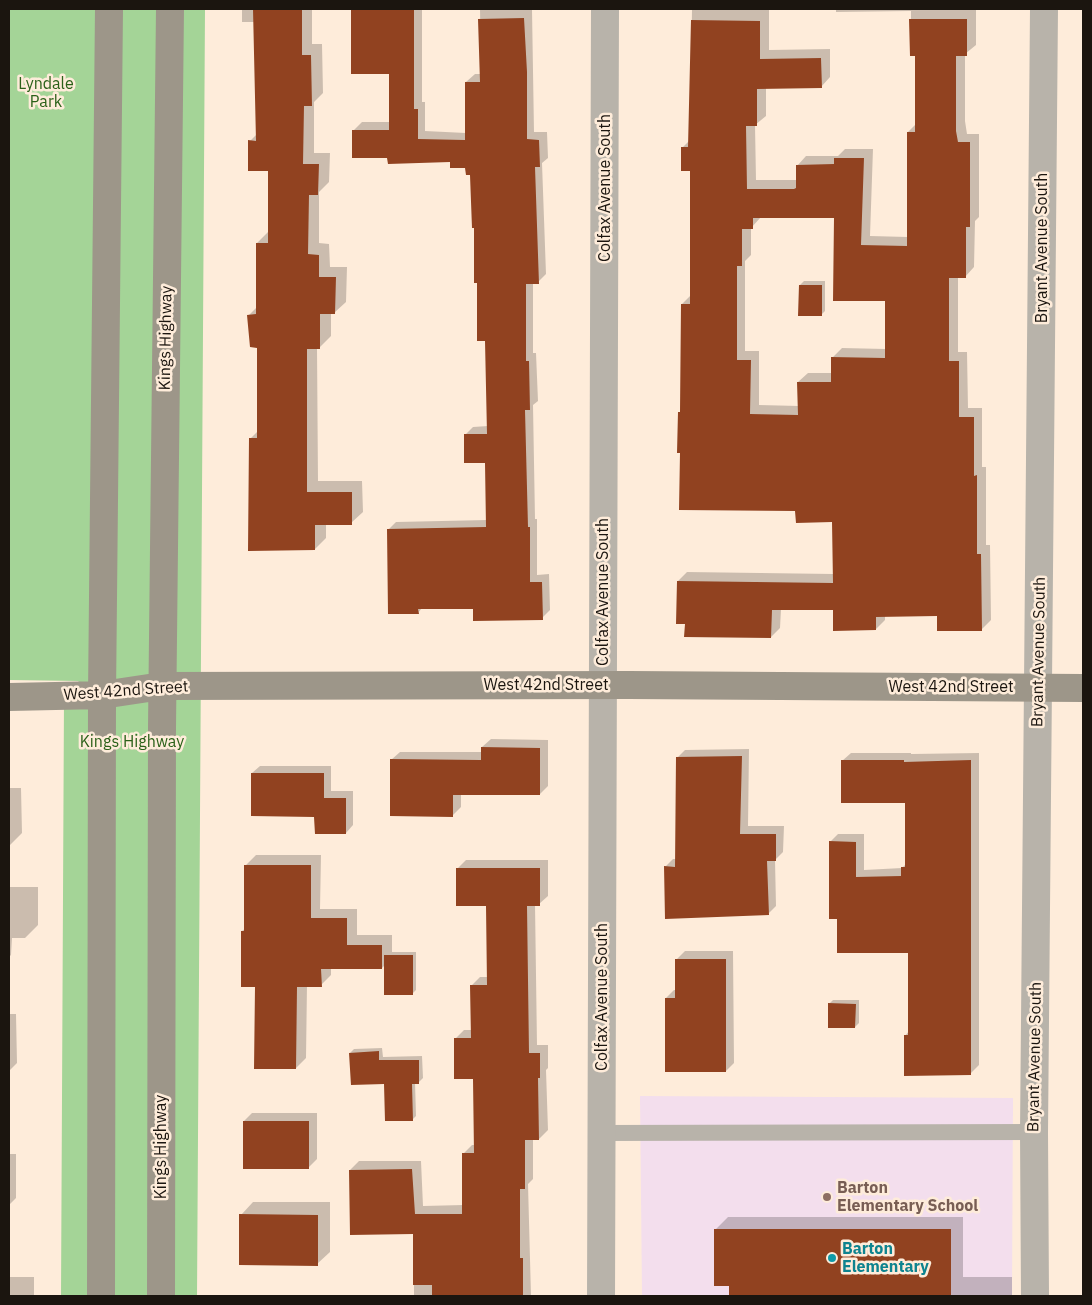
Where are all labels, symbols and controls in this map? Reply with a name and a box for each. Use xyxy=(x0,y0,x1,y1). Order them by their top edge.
park label: Lyndale Park xyxy=(18,74,74,112)
street label: Colfax Avenue South xyxy=(595,114,615,262)
street label: Bryant Avenue South xyxy=(1032,173,1052,323)
street label: Kings Highway xyxy=(155,286,177,390)
street label: Colfax Avenue South xyxy=(593,518,613,666)
street label: Bryant Avenue South xyxy=(1028,577,1050,727)
street label: West 42nd Street xyxy=(483,675,609,695)
street label: West 42nd Street xyxy=(63,677,189,705)
street label: West 42nd Street xyxy=(888,677,1014,697)
park label: Kings Highway xyxy=(80,732,184,752)
street label: Colfax Avenue South xyxy=(592,923,612,1071)
street label: Bryant Avenue South xyxy=(1024,982,1046,1132)
street label: Kings Highway xyxy=(151,1095,171,1199)
place label: Barton Elementary School xyxy=(837,1178,978,1216)
marker: Barton Elementary School xyxy=(821,1191,833,1203)
place label: Barton Elementary xyxy=(842,1239,929,1277)
marker: Barton Elementary xyxy=(826,1252,838,1264)

